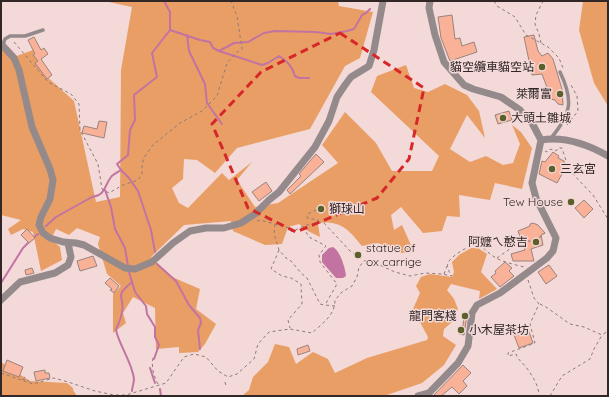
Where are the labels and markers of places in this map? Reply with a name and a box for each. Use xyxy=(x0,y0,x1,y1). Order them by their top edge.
place label: 貓空纜車貓空站 xyxy=(450,59,534,74)
marker: 貓空纜車貓空站 xyxy=(537,62,547,72)
place label: 萊爾富 xyxy=(516,86,552,101)
marker: 萊爾富 xyxy=(555,89,565,99)
place label: 大頭土雛城 xyxy=(511,110,571,125)
marker: 大頭土雛城 xyxy=(498,113,508,123)
place label: 三玄宮 xyxy=(560,161,596,176)
marker: 三玄宮 xyxy=(547,164,557,174)
place label: Tew House xyxy=(503,194,563,209)
marker: Tew House xyxy=(566,197,576,207)
place label: 獅球山 xyxy=(329,201,365,216)
marker: 獅球山 xyxy=(316,204,326,214)
place label: 阿嬤ㄟ憨吉 xyxy=(468,234,528,249)
marker: 阿嬤ㄟ憨吉 xyxy=(531,237,541,247)
place label: statue of ox carrige xyxy=(366,240,422,269)
marker: statue of ox carrige xyxy=(353,250,363,260)
place label: 龍門客棧 xyxy=(409,308,457,323)
marker: 龍門客棧 xyxy=(460,311,470,321)
place label: 小木屋茶坊 xyxy=(469,322,529,337)
marker: 小木屋茶坊 xyxy=(456,325,466,335)

